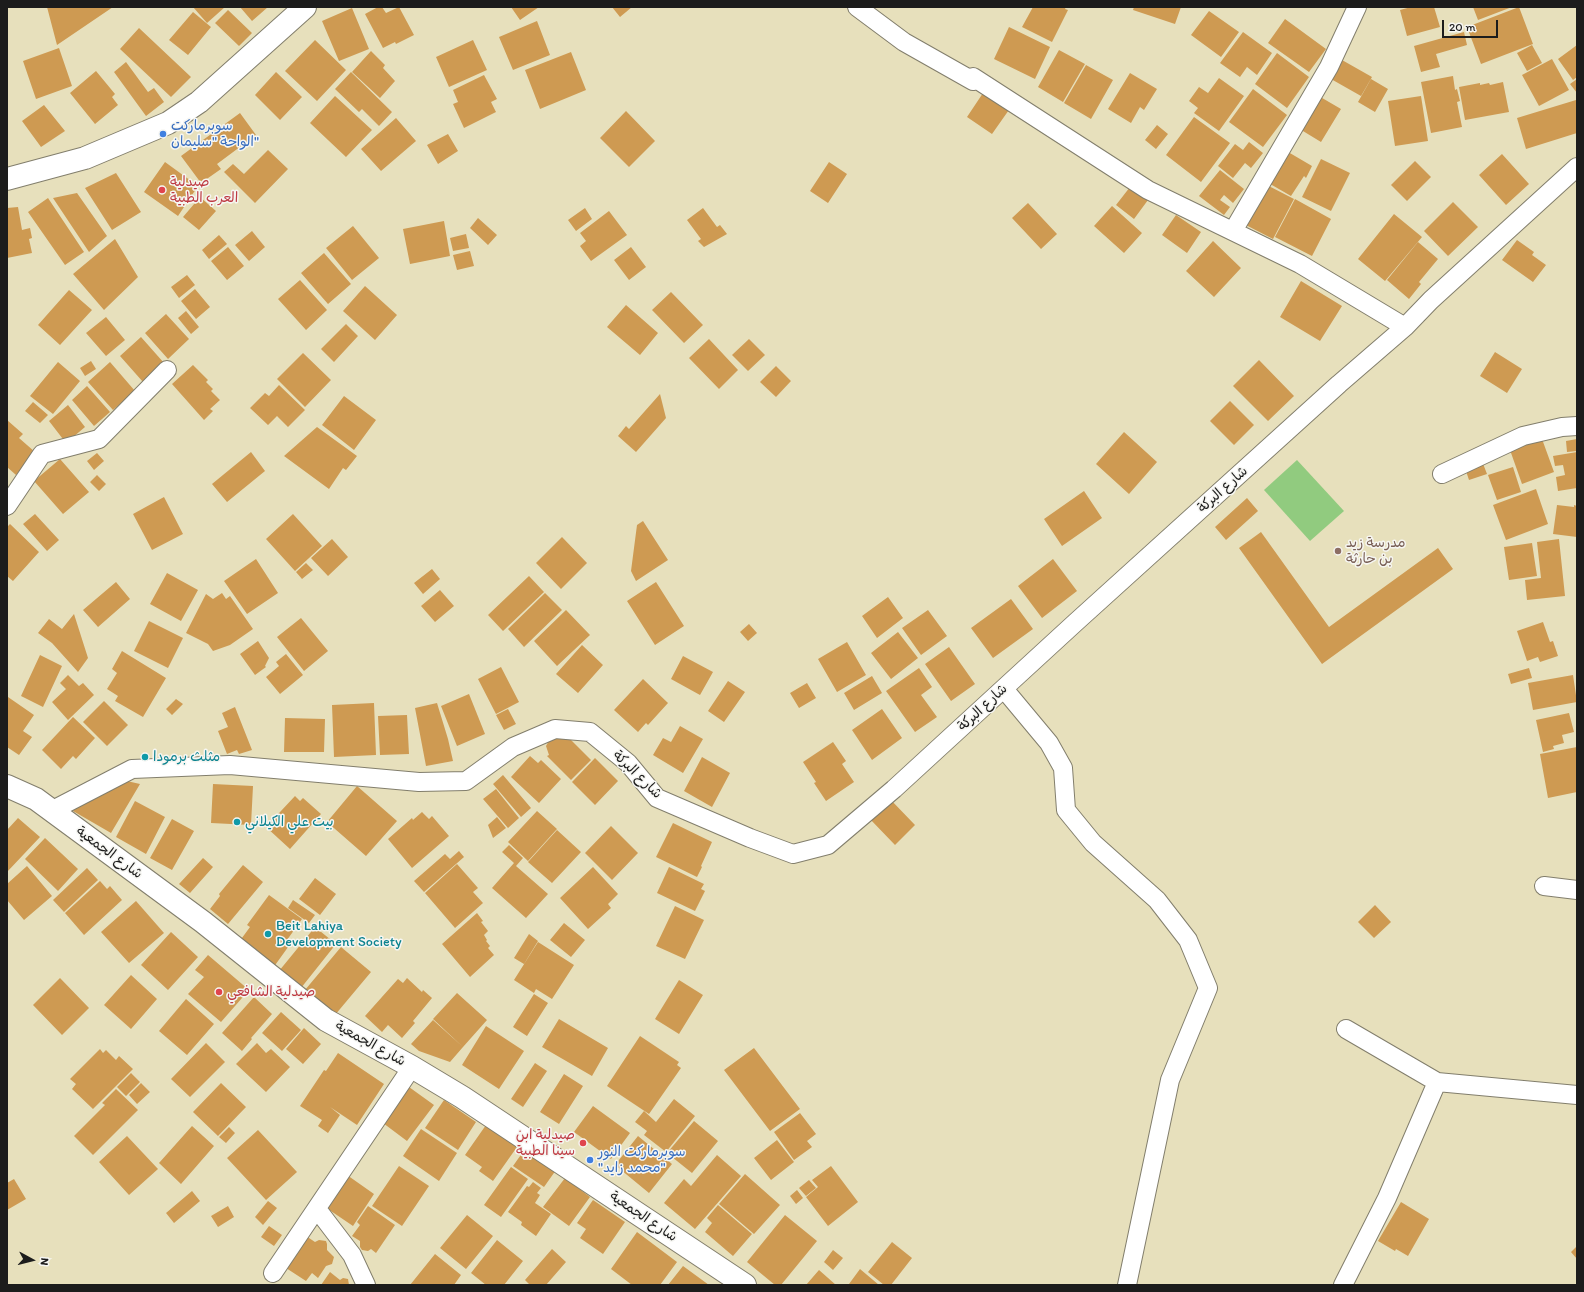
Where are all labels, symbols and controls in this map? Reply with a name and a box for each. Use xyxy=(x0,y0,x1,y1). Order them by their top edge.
scale bar xyxy=(1444,12,1500,38)
text: 20 m xyxy=(1449,20,1476,34)
place label: سوبرماركت الواحة "سليمان" xyxy=(171,118,259,150)
marker: سوبرماركت الواحة "سليمان" xyxy=(158,129,168,139)
place label: صيدلية العرب الطبية xyxy=(170,174,238,206)
marker: صيدلية العرب الطبية xyxy=(157,185,167,195)
street label: شارع البركة xyxy=(1194,463,1252,517)
place label: مدرسة زيد بن حارثة xyxy=(1346,535,1406,568)
marker: مدرسة زيد بن حارثة xyxy=(1333,546,1343,556)
street label: شارع البركة xyxy=(955,681,1011,735)
street label: شارع البركة xyxy=(609,748,665,802)
place label: مثلث برمودا xyxy=(153,749,220,765)
marker: مثلث برمودا xyxy=(140,752,150,762)
place label: بيت علي الكيلاني xyxy=(245,814,334,830)
marker: بيت علي الكيلاني xyxy=(232,817,242,827)
street label: شارع الجمعية xyxy=(72,823,146,883)
place label: Beit Lahiya Development Society xyxy=(276,918,402,950)
marker: Beit Lahiya Development Society xyxy=(263,929,273,939)
place label: صيدلية الشافعي xyxy=(227,984,315,1000)
marker: صيدلية الشافعي xyxy=(214,987,224,997)
street label: شارع الجمعية xyxy=(332,1018,408,1070)
place label: صيدلية ابن سينا الطبية xyxy=(516,1127,575,1160)
marker: صيدلية ابن سينا الطبية xyxy=(578,1138,588,1148)
place label: سوبرماركت النور "محمد زايد" xyxy=(598,1144,686,1176)
marker: سوبرماركت النور "محمد زايد" xyxy=(585,1155,595,1165)
street label: شارع الجمعية xyxy=(606,1188,680,1246)
north arrow xyxy=(12,1240,52,1280)
text: N xyxy=(38,1257,51,1266)

